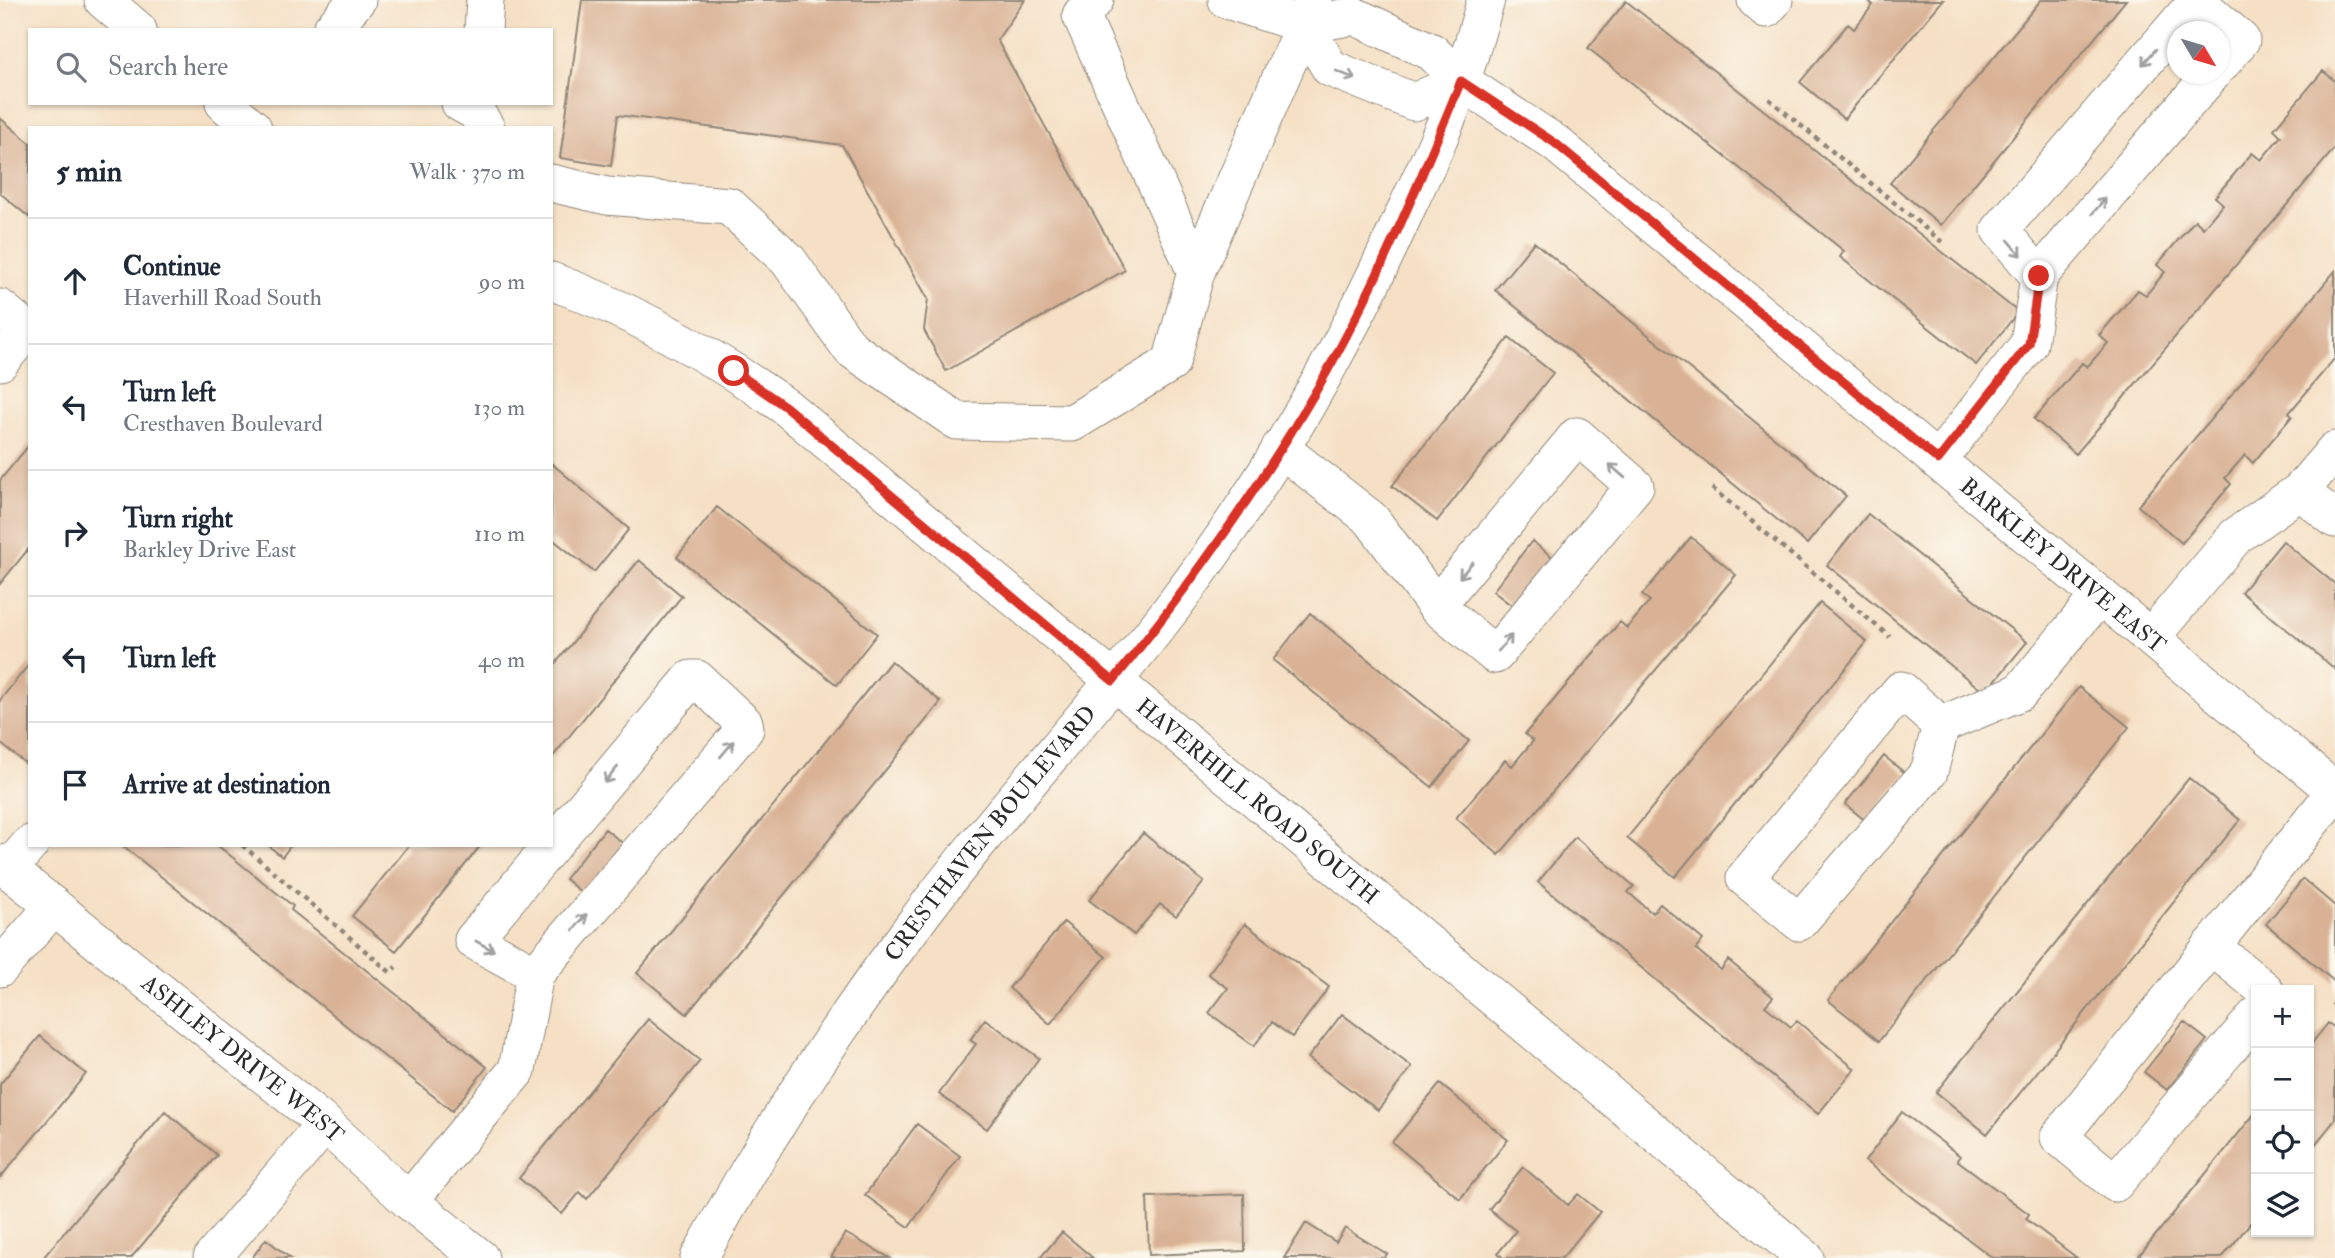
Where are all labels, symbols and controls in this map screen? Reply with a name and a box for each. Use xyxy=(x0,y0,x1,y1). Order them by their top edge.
north arrow xyxy=(2167,21,2230,84)
search box xyxy=(28,28,553,105)
icon: search xyxy=(52,48,90,86)
one-way arrow xyxy=(2141,48,2157,66)
text: Search here xyxy=(108,51,228,83)
one-way arrow xyxy=(1335,69,1356,82)
text: 5 min xyxy=(56,153,122,190)
text: Walk · 370 m xyxy=(409,157,525,186)
one-way arrow xyxy=(2091,197,2107,215)
one-way arrow xyxy=(2007,239,2023,257)
text: Continue xyxy=(123,251,221,283)
route end xyxy=(2023,260,2054,291)
icon: ahead xyxy=(56,262,94,300)
text: 90 m xyxy=(479,267,525,296)
text: Haverhill Road South xyxy=(123,283,322,312)
route start xyxy=(718,355,749,386)
text: Turn left xyxy=(123,377,216,409)
icon: left xyxy=(56,388,94,426)
text: 130 m xyxy=(473,393,525,422)
text: Cresthaven Boulevard xyxy=(123,409,323,438)
one-way arrow xyxy=(1609,463,1627,479)
street label: BARKLEY DRIVE EAST xyxy=(1954,471,2172,659)
text: Turn right xyxy=(123,503,233,535)
icon: right xyxy=(56,514,94,552)
text: 110 m xyxy=(474,519,525,548)
text: Barkley Drive East xyxy=(123,535,296,564)
one-way arrow xyxy=(1458,560,1474,578)
one-way arrow xyxy=(1497,635,1513,653)
icon: left xyxy=(56,640,94,678)
text: Turn left xyxy=(123,643,216,675)
text: 40 m xyxy=(478,645,525,674)
street label: HAVERHILL ROAD SOUTH xyxy=(1131,691,1385,910)
street label: CRESTHAVEN BOULEVARD xyxy=(878,699,1102,967)
one-way arrow xyxy=(719,741,735,759)
icon: arrive xyxy=(56,766,94,804)
one-way arrow xyxy=(603,766,619,784)
text: Arrive at destination xyxy=(123,769,331,801)
one-way arrow xyxy=(572,914,588,932)
one-way arrow xyxy=(474,939,494,953)
street label: ASHLEY DRIVE WEST xyxy=(135,968,350,1149)
map controls xyxy=(2251,985,2314,1237)
button: + xyxy=(2251,985,2314,1048)
button: − xyxy=(2251,1048,2314,1111)
button: locate xyxy=(2251,1111,2314,1174)
button: layers xyxy=(2251,1174,2314,1237)

